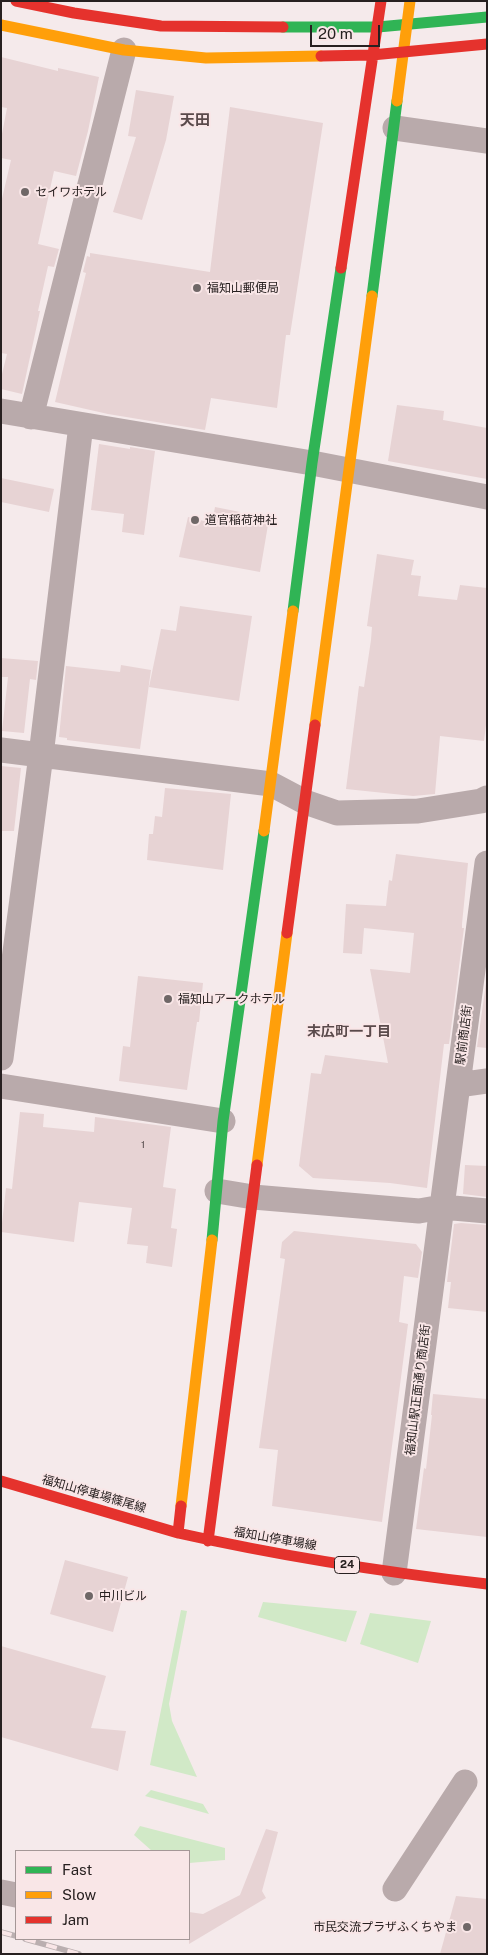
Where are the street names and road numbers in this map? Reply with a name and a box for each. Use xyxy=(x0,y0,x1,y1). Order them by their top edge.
street label: 駅前商店街 xyxy=(453,1004,475,1066)
street label: 福知山駅正面通り商店街 xyxy=(403,1324,433,1456)
street label: 福知山停車場篠尾線 xyxy=(40,1472,148,1516)
street label: 福知山停車場線 xyxy=(232,1525,318,1553)
road number: 24 xyxy=(334,1556,360,1574)

